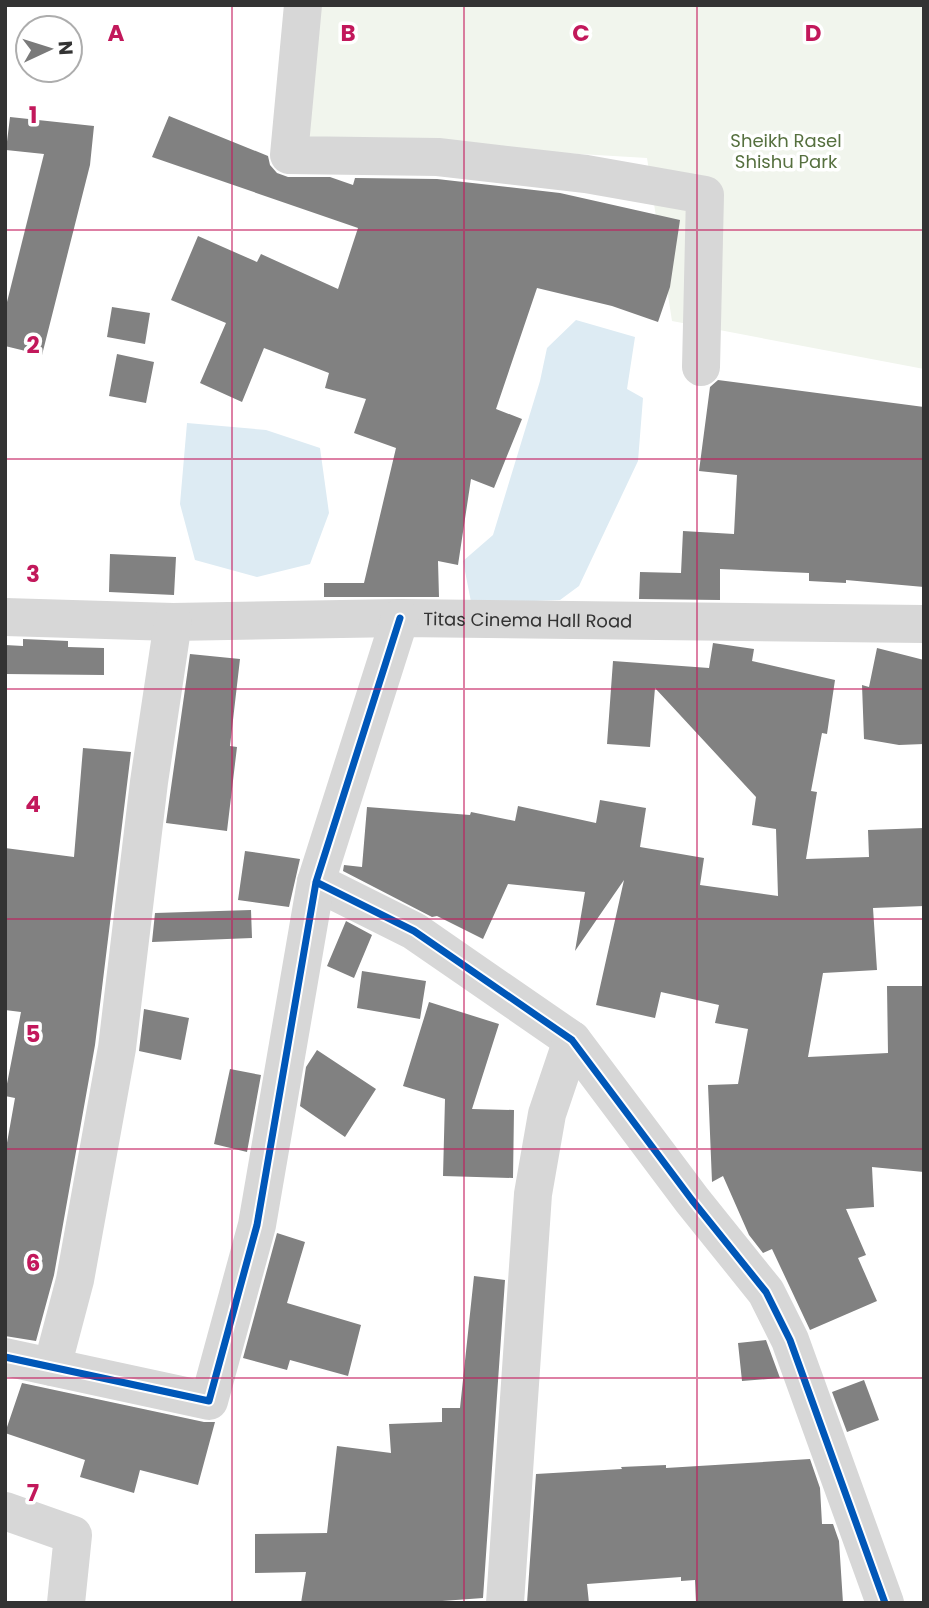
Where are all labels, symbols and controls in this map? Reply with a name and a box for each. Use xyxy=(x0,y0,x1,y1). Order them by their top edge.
north arrow xyxy=(14,14,84,84)
text: A xyxy=(108,17,125,49)
text: B xyxy=(340,17,356,49)
text: C xyxy=(572,17,590,49)
text: D xyxy=(805,17,821,49)
text: N xyxy=(51,40,79,56)
text: 1 xyxy=(29,99,37,131)
park label: Sheikh Rasel Shishu Park xyxy=(730,128,842,174)
text: 2 xyxy=(26,329,40,361)
text: 3 xyxy=(26,558,40,590)
street label: Titas Cinema Hall Road xyxy=(423,606,632,633)
text: 4 xyxy=(25,788,41,820)
text: 5 xyxy=(26,1018,40,1050)
text: 6 xyxy=(26,1247,40,1279)
text: 7 xyxy=(27,1477,39,1509)

